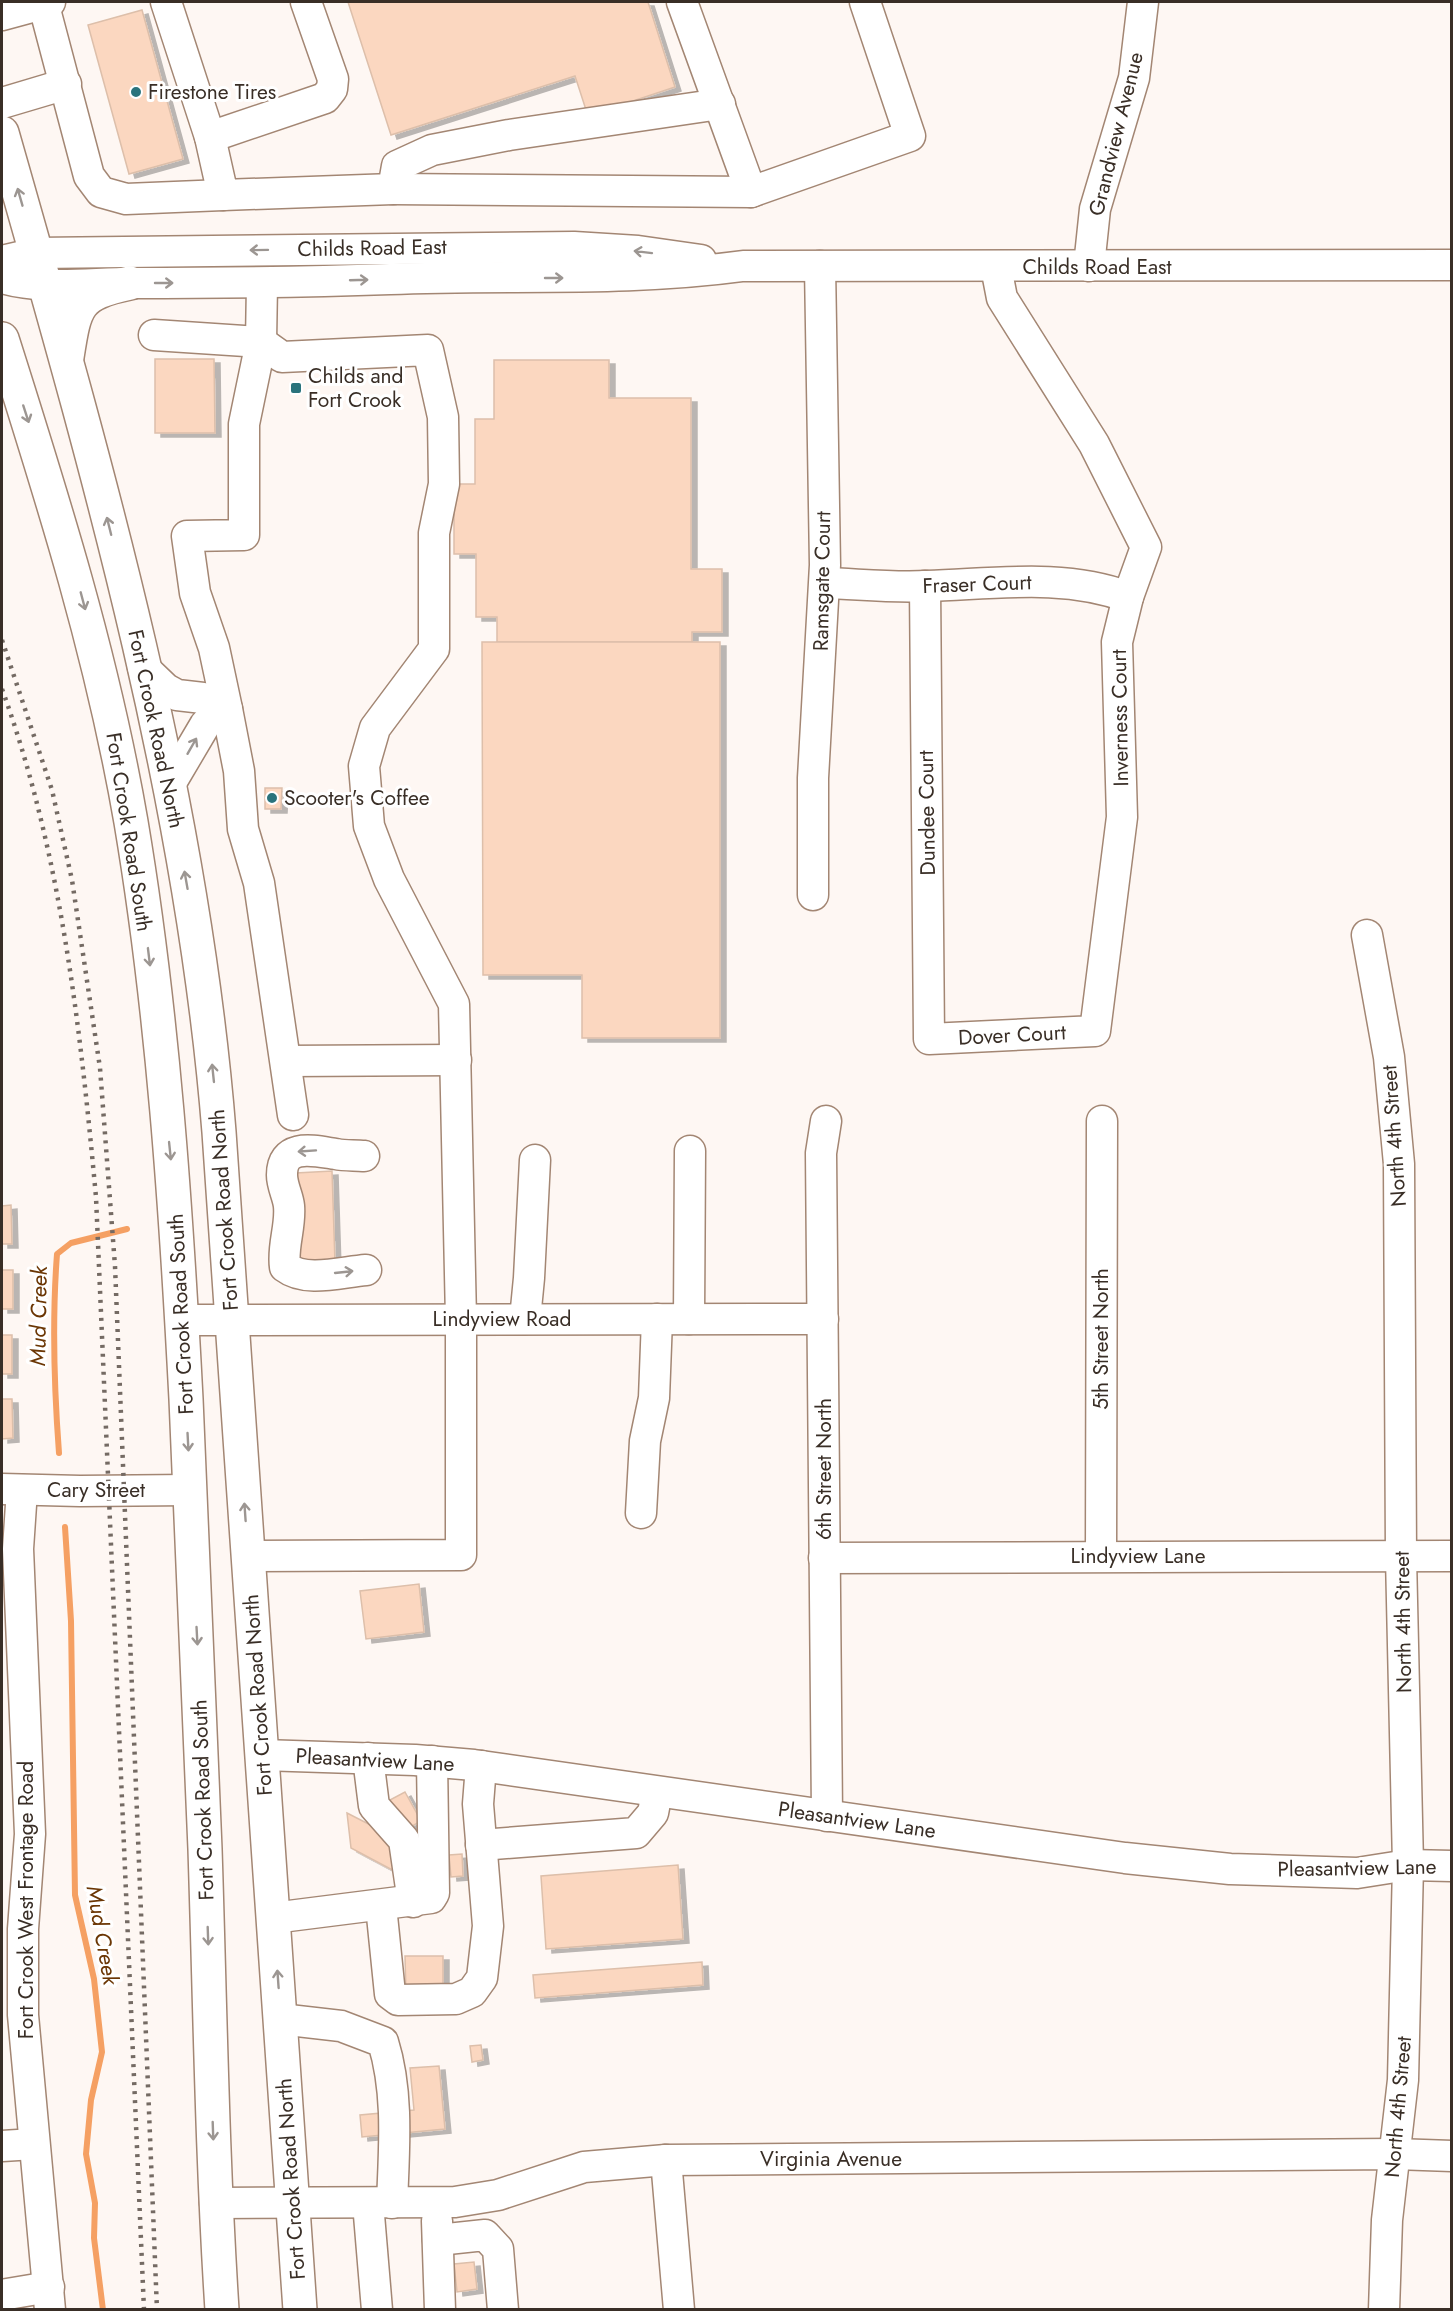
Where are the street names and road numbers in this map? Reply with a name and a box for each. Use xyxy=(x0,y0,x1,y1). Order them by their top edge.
street label: Grandview Avenue xyxy=(1081,49,1151,219)
street label: Childs Road East xyxy=(297,232,447,264)
street label: Childs Road East xyxy=(1022,252,1172,282)
street label: Ramsgate Court xyxy=(806,511,838,651)
street label: Fraser Court xyxy=(922,567,1032,601)
street label: Fort Crook Road North xyxy=(120,627,192,831)
street label: Inverness Court xyxy=(1104,649,1136,787)
street label: Fort Crook Road South xyxy=(98,730,160,934)
street label: Dundee Court xyxy=(911,750,943,876)
street label: Dover Court xyxy=(957,1017,1067,1053)
street label: North 4th Street xyxy=(1374,1064,1414,1208)
street label: Fort Crook Road North xyxy=(202,1108,246,1312)
street label: Fort Crook Road South xyxy=(161,1213,201,1415)
street label: 5th Street North xyxy=(1086,1268,1116,1410)
street label: Lindyview Road xyxy=(433,1304,571,1334)
street label: 6th Street North xyxy=(809,1398,839,1540)
street label: Cary Street xyxy=(47,1475,145,1505)
street label: Lindyview Lane xyxy=(1071,1541,1206,1571)
street label: North 4th Street xyxy=(1387,1551,1419,1693)
street label: Fort Crook Road North xyxy=(236,1593,280,1797)
street label: Fort Crook Road South xyxy=(184,1699,222,1901)
street label: Pleasantview Lane xyxy=(295,1741,455,1779)
street label: Fort Crook West Frontage Road xyxy=(11,1761,41,2039)
street label: Pleasantview Lane xyxy=(776,1794,938,1846)
street label: Pleasantview Lane xyxy=(1277,1852,1437,1884)
street label: North 4th Street xyxy=(1377,2035,1419,2179)
street label: Fort Crook Road North xyxy=(269,2077,313,2281)
street label: Virginia Avenue xyxy=(760,2144,902,2174)

